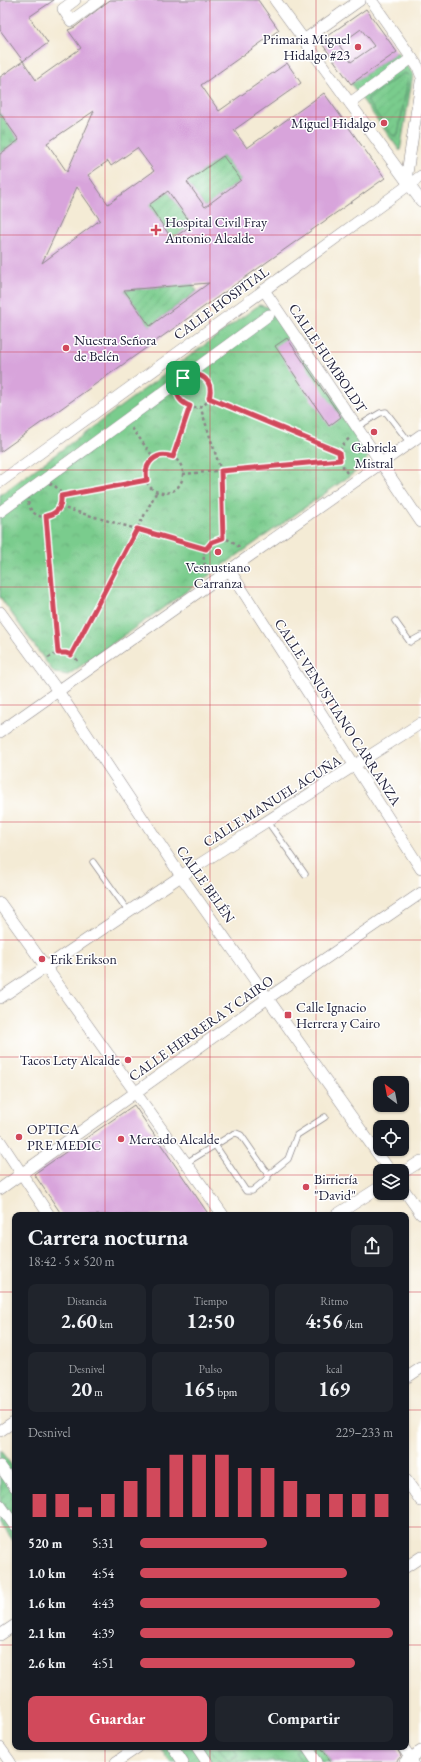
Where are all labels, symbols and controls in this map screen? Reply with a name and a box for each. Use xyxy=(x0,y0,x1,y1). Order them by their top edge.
place label: Primaria Miguel Hidalgo #23 xyxy=(263,30,351,64)
marker: Primaria Miguel Hidalgo #23 xyxy=(353,42,363,52)
place label: Miguel Hidalgo xyxy=(291,114,376,132)
marker: Miguel Hidalgo xyxy=(379,118,389,128)
place label: Hospital Civil Fray Antonio Alcalde xyxy=(164,213,268,247)
marker: Hospital Civil Fray Antonio Alcalde xyxy=(150,224,162,236)
street label: CALLE HOSPITAL xyxy=(170,262,273,344)
street label: CALLE HUMBOLDT xyxy=(285,300,372,416)
place label: Nuestra Señora de Belén xyxy=(74,331,157,365)
marker: Nuestra Señora de Belén xyxy=(61,343,71,353)
pin xyxy=(166,361,200,395)
icon: arrive xyxy=(172,367,194,389)
marker: Gabriela Mistral xyxy=(369,427,379,437)
place label: Gabriela Mistral xyxy=(351,438,397,472)
marker: Vesnustiano Carranza xyxy=(213,547,223,557)
place label: Vesnustiano Carranza xyxy=(185,558,251,592)
street label: CALLE VENUSTIANO CARRANZA xyxy=(271,615,405,809)
street label: CALLE MANUEL ACUÑA xyxy=(200,751,345,851)
street label: CALLE BELÉN xyxy=(173,842,239,926)
place label: Erik Erikson xyxy=(50,950,117,968)
marker: Erik Erikson xyxy=(37,954,47,964)
street label: CALLE HERRERA Y CAIRO xyxy=(125,971,277,1085)
place label: Calle Ignacio Herrera y Cairo xyxy=(296,998,380,1032)
marker: Calle Ignacio Herrera y Cairo xyxy=(283,1010,293,1020)
place label: Tacos Lety Alcalde xyxy=(20,1051,121,1069)
marker: Tacos Lety Alcalde xyxy=(123,1055,133,1065)
north arrow xyxy=(373,1076,409,1112)
map controls xyxy=(373,1076,409,1200)
place label: OPTICA PRE MEDIC xyxy=(27,1120,101,1154)
button: locate xyxy=(373,1120,409,1156)
place label: Mercado Alcalde xyxy=(129,1130,220,1148)
marker: OPTICA PRE MEDIC xyxy=(14,1132,24,1142)
marker: Mercado Alcalde xyxy=(116,1134,126,1144)
button: layers xyxy=(373,1164,409,1200)
place label: Birriería "David" xyxy=(314,1170,358,1204)
marker: Birriería "David" xyxy=(301,1182,311,1192)
text: Carrera nocturna xyxy=(28,1223,188,1252)
button: share xyxy=(351,1225,393,1267)
text: 18:42 · 5 × 520 m xyxy=(28,1253,115,1270)
text: Distancia xyxy=(67,1294,107,1308)
text: Tiempo xyxy=(193,1294,228,1308)
text: Ritmo xyxy=(320,1294,348,1308)
text: 2.60 xyxy=(61,1308,97,1334)
text: 12:50 xyxy=(187,1308,234,1334)
text: 4:56 xyxy=(305,1308,343,1334)
text: km xyxy=(97,1317,113,1331)
text: /km xyxy=(343,1317,363,1331)
text: Desnivel xyxy=(69,1362,105,1376)
text: Pulso xyxy=(199,1362,222,1376)
text: kcal xyxy=(326,1362,342,1376)
text: 20 xyxy=(71,1376,92,1402)
text: 165 xyxy=(184,1376,215,1402)
text: 169 xyxy=(318,1376,350,1402)
text: m xyxy=(92,1385,103,1399)
text: bpm xyxy=(215,1385,237,1399)
text: Desnivel xyxy=(28,1424,71,1441)
text: 229–233 m xyxy=(336,1424,393,1441)
text: 520 m xyxy=(28,1535,62,1552)
text: 5:31 xyxy=(92,1535,114,1552)
text: 1.0 km xyxy=(28,1565,66,1582)
text: 4:54 xyxy=(92,1565,114,1582)
text: 1.6 km xyxy=(28,1595,66,1612)
text: 4:43 xyxy=(92,1595,114,1612)
text: 2.1 km xyxy=(28,1625,66,1642)
text: 4:39 xyxy=(92,1625,114,1642)
text: 2.6 km xyxy=(28,1655,66,1672)
text: 4:51 xyxy=(92,1655,114,1672)
button: Guardar xyxy=(28,1696,207,1742)
button: Compartir xyxy=(215,1696,393,1742)

